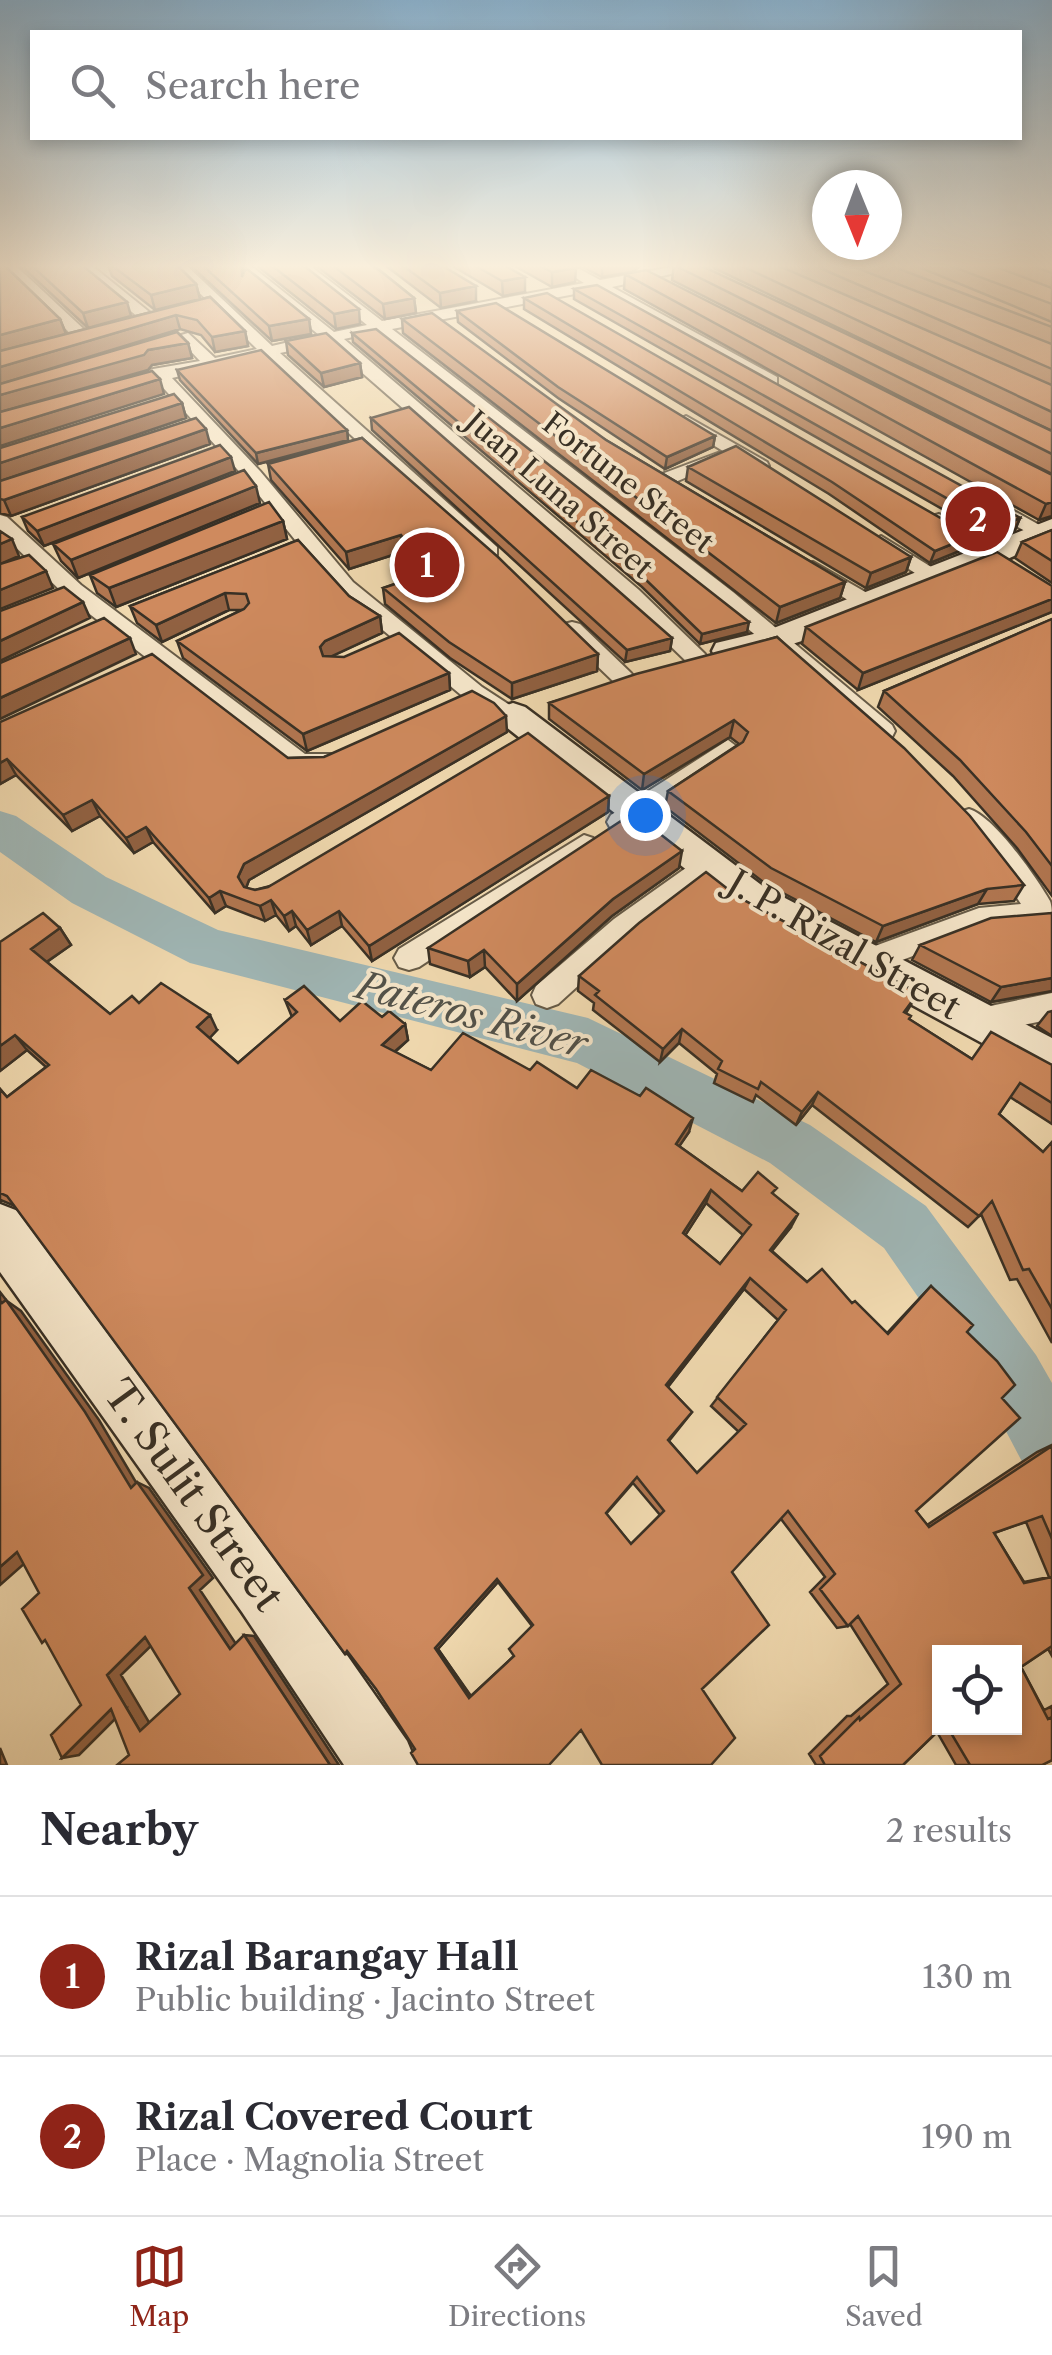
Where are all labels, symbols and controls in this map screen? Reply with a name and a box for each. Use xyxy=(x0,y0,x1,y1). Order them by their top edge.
search box xyxy=(30,30,1022,140)
icon: search xyxy=(65,58,120,113)
text: Search here xyxy=(145,62,360,109)
north arrow xyxy=(812,170,902,260)
street label: Juan Luna Street xyxy=(455,400,661,587)
street label: Fortune Street xyxy=(535,404,722,561)
pin: 2 xyxy=(946,482,1010,556)
pin: 1 xyxy=(394,528,460,602)
your location xyxy=(620,790,671,841)
street label: J. P. Rizal Street xyxy=(716,858,969,1029)
water label: Pateros River xyxy=(349,960,595,1068)
street label: T. Sulit Street xyxy=(93,1369,295,1621)
map controls xyxy=(932,1645,1022,1735)
button: locate xyxy=(932,1645,1022,1735)
text: Nearby xyxy=(40,1804,198,1856)
text: 2 results xyxy=(886,1811,1012,1850)
text: Rizal Barangay Hall xyxy=(135,1933,519,1980)
text: 1 xyxy=(65,1957,80,1996)
text: 130 m xyxy=(922,1957,1012,1996)
text: Public building · Jacinto Street xyxy=(135,1980,595,2019)
text: Rizal Covered Court xyxy=(135,2093,533,2140)
text: 2 xyxy=(63,2117,82,2156)
text: 190 m xyxy=(921,2117,1012,2156)
text: Place · Magnolia Street xyxy=(135,2140,484,2179)
tab: Map xyxy=(129,2239,189,2333)
tab: Directions xyxy=(448,2239,586,2333)
tab: Saved xyxy=(845,2239,923,2333)

